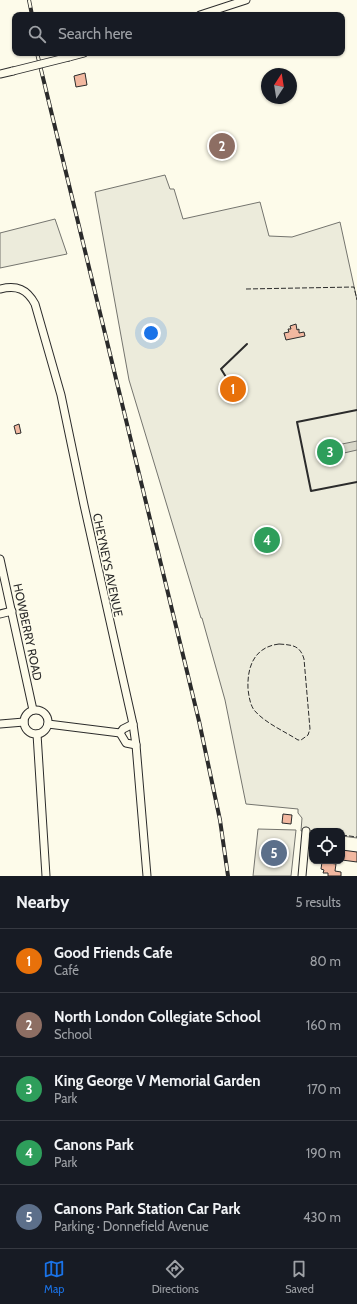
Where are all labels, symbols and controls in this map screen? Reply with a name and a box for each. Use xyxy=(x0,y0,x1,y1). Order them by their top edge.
search box xyxy=(12,12,345,56)
icon: search xyxy=(26,23,48,45)
text: Search here xyxy=(58,25,133,43)
north arrow xyxy=(261,68,297,104)
pin: 2 xyxy=(209,131,235,161)
your location xyxy=(141,323,161,343)
pin: 1 xyxy=(220,374,246,404)
pin: 3 xyxy=(317,437,343,467)
street label: CHEYNEYS AVENUE xyxy=(90,512,126,618)
pin: 4 xyxy=(254,525,280,555)
street label: HOWBERRY ROAD xyxy=(10,582,46,682)
map controls xyxy=(309,828,345,864)
button: locate xyxy=(309,828,345,864)
pin: 5 xyxy=(261,838,287,868)
text: Nearby xyxy=(16,892,69,912)
text: 5 results xyxy=(295,894,341,910)
text: Good Friends Cafe xyxy=(54,944,172,962)
text: 1 xyxy=(27,953,31,969)
text: 80 m xyxy=(310,953,341,969)
text: Café xyxy=(54,962,79,978)
text: North London Collegiate School xyxy=(54,1008,261,1026)
text: 2 xyxy=(26,1017,32,1033)
text: 160 m xyxy=(306,1017,341,1033)
text: School xyxy=(54,1026,92,1042)
text: King George V Memorial Garden xyxy=(54,1072,261,1090)
text: 3 xyxy=(25,1081,33,1097)
text: 170 m xyxy=(307,1081,341,1097)
text: Park xyxy=(54,1090,77,1106)
text: Canons Park xyxy=(54,1136,134,1154)
text: 4 xyxy=(25,1145,33,1161)
text: 190 m xyxy=(306,1145,341,1161)
text: Park xyxy=(54,1154,77,1170)
text: Canons Park Station Car Park xyxy=(54,1200,241,1218)
text: 5 xyxy=(26,1209,32,1225)
text: 430 m xyxy=(303,1209,341,1225)
text: Parking · Donnefield Avenue xyxy=(54,1218,209,1234)
tab: Map xyxy=(43,1258,65,1296)
tab: Directions xyxy=(152,1258,199,1296)
tab: Saved xyxy=(285,1258,314,1296)

